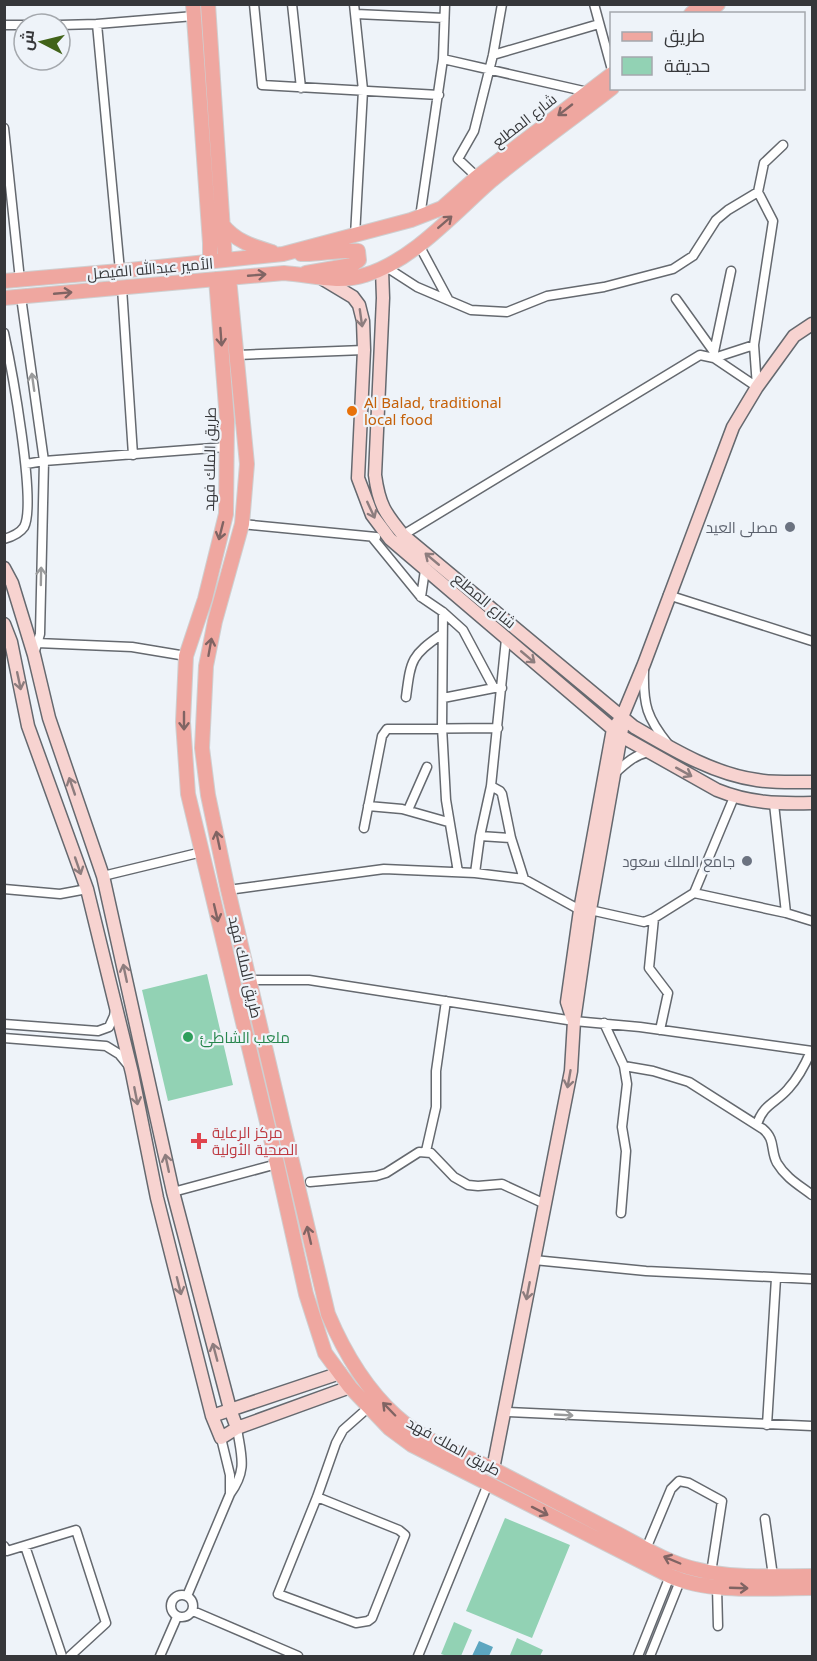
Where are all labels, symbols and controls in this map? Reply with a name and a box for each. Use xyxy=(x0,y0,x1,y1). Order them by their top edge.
north arrow xyxy=(12,12,72,72)
legend xyxy=(610,12,805,90)
text: طريق xyxy=(664,23,705,48)
text: ش xyxy=(15,29,39,52)
text: حديقة xyxy=(664,53,710,77)
street label: شارع المطلع xyxy=(488,89,562,153)
one-way arrow xyxy=(557,103,573,116)
one-way arrow xyxy=(437,215,452,229)
street label: الأمير عبدالله الفيصل xyxy=(86,253,214,284)
one-way arrow xyxy=(246,269,266,280)
one-way arrow xyxy=(52,287,72,298)
one-way arrow xyxy=(356,308,367,328)
one-way arrow xyxy=(216,327,227,347)
one-way arrow xyxy=(27,372,38,392)
place label: Al Balad, traditional local food xyxy=(364,392,502,429)
marker: Al Balad, traditional local food xyxy=(345,404,359,418)
street label: طريق الملك فهد xyxy=(198,407,221,511)
one-way arrow xyxy=(366,501,378,519)
place label: مصلى العيد xyxy=(706,517,778,538)
marker: مصلى العيد xyxy=(783,520,797,534)
one-way arrow xyxy=(215,522,227,541)
one-way arrow xyxy=(425,552,440,566)
one-way arrow xyxy=(35,566,47,586)
street label: شارع المطلع xyxy=(448,568,521,634)
one-way arrow xyxy=(205,638,216,658)
one-way arrow xyxy=(520,650,535,664)
one-way arrow xyxy=(14,670,25,690)
one-way arrow xyxy=(178,711,189,731)
one-way arrow xyxy=(675,767,693,778)
one-way arrow xyxy=(66,777,77,796)
one-way arrow xyxy=(211,831,223,850)
place label: جامع الملك سعود xyxy=(622,851,735,873)
marker: جامع الملك سعود xyxy=(740,854,754,868)
one-way arrow xyxy=(74,856,85,875)
one-way arrow xyxy=(211,903,223,922)
street label: طريق الملك فهد xyxy=(224,914,267,1020)
one-way arrow xyxy=(119,964,130,983)
place label: ملعب الشاطئ xyxy=(200,1027,290,1048)
marker: ملعب الشاطئ xyxy=(181,1030,195,1044)
one-way arrow xyxy=(564,1068,575,1088)
one-way arrow xyxy=(131,1085,142,1105)
place label: مركز الرعاية الصحية الأولية xyxy=(212,1122,298,1159)
marker: مركز الرعاية الصحية الأولية xyxy=(190,1132,208,1150)
one-way arrow xyxy=(161,1154,172,1174)
one-way arrow xyxy=(303,1226,314,1245)
one-way arrow xyxy=(174,1276,185,1295)
one-way arrow xyxy=(522,1281,533,1300)
one-way arrow xyxy=(209,1343,221,1362)
one-way arrow xyxy=(381,1401,396,1416)
one-way arrow xyxy=(554,1409,574,1420)
street label: طريق الملك فهد xyxy=(403,1412,504,1481)
one-way arrow xyxy=(531,1506,549,1517)
one-way arrow xyxy=(664,1554,682,1565)
one-way arrow xyxy=(729,1582,749,1593)

